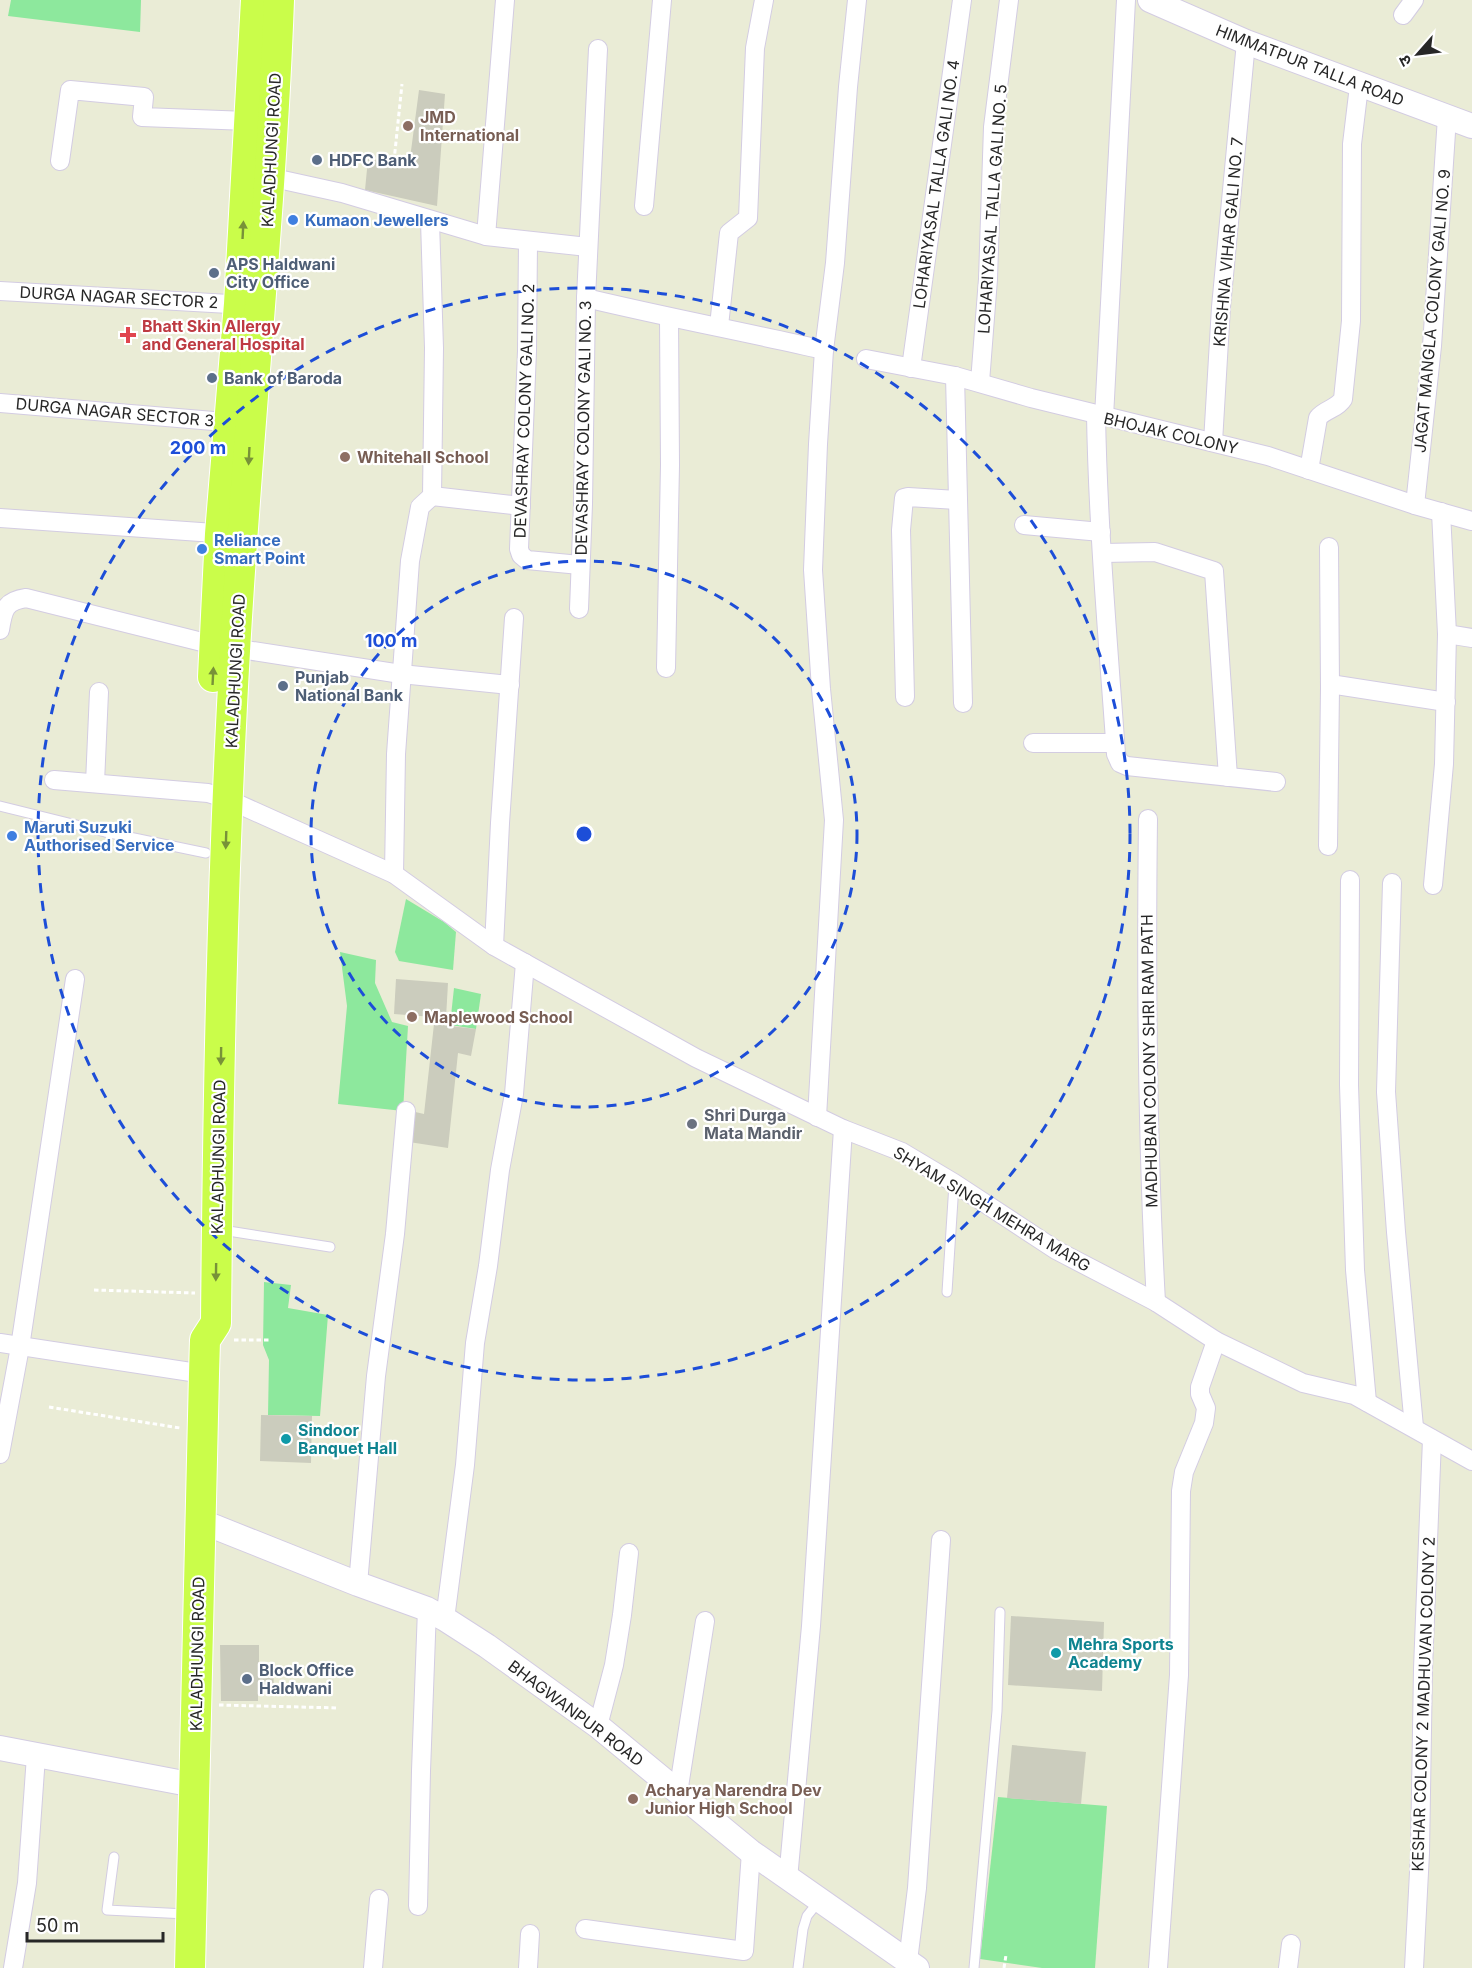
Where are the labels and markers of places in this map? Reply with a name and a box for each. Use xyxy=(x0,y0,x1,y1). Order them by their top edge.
place label: JMD International xyxy=(420,107,519,145)
marker: JMD International xyxy=(401,119,415,133)
place label: HDFC Bank xyxy=(329,150,417,170)
marker: HDFC Bank xyxy=(310,153,324,167)
place label: Kumaon Jewellers xyxy=(305,210,449,230)
marker: Kumaon Jewellers xyxy=(286,213,300,227)
place label: APS Haldwani City Office xyxy=(226,254,335,292)
marker: APS Haldwani City Office xyxy=(207,266,221,280)
place label: Bhatt Skin Allergy and General Hospital xyxy=(142,316,305,354)
marker: Bhatt Skin Allergy and General Hospital xyxy=(119,326,137,344)
place label: Bank of Baroda xyxy=(224,368,342,388)
marker: Bank of Baroda xyxy=(205,371,219,385)
place label: Whitehall School xyxy=(357,447,489,467)
marker: Whitehall School xyxy=(338,450,352,464)
place label: Reliance Smart Point xyxy=(214,530,305,568)
marker: Reliance Smart Point xyxy=(195,542,209,556)
place label: Punjab National Bank xyxy=(295,667,404,705)
marker: Punjab National Bank xyxy=(276,679,290,693)
place label: Maruti Suzuki Authorised Service xyxy=(24,817,175,855)
centre of rings xyxy=(574,824,594,844)
marker: Maruti Suzuki Authorised Service xyxy=(5,829,19,843)
place label: Maplewood School xyxy=(424,1007,573,1027)
marker: Maplewood School xyxy=(405,1010,419,1024)
place label: Shri Durga Mata Mandir xyxy=(704,1105,803,1143)
marker: Shri Durga Mata Mandir xyxy=(685,1117,699,1131)
place label: Sindoor Banquet Hall xyxy=(298,1420,397,1458)
marker: Sindoor Banquet Hall xyxy=(279,1432,293,1446)
place label: Mehra Sports Academy xyxy=(1068,1634,1174,1672)
marker: Mehra Sports Academy xyxy=(1049,1646,1063,1660)
place label: Block Office Haldwani xyxy=(259,1660,354,1698)
marker: Block Office Haldwani xyxy=(240,1672,254,1686)
place label: Acharya Narendra Dev Junior High School xyxy=(645,1780,822,1818)
marker: Acharya Narendra Dev Junior High School xyxy=(626,1792,640,1806)

